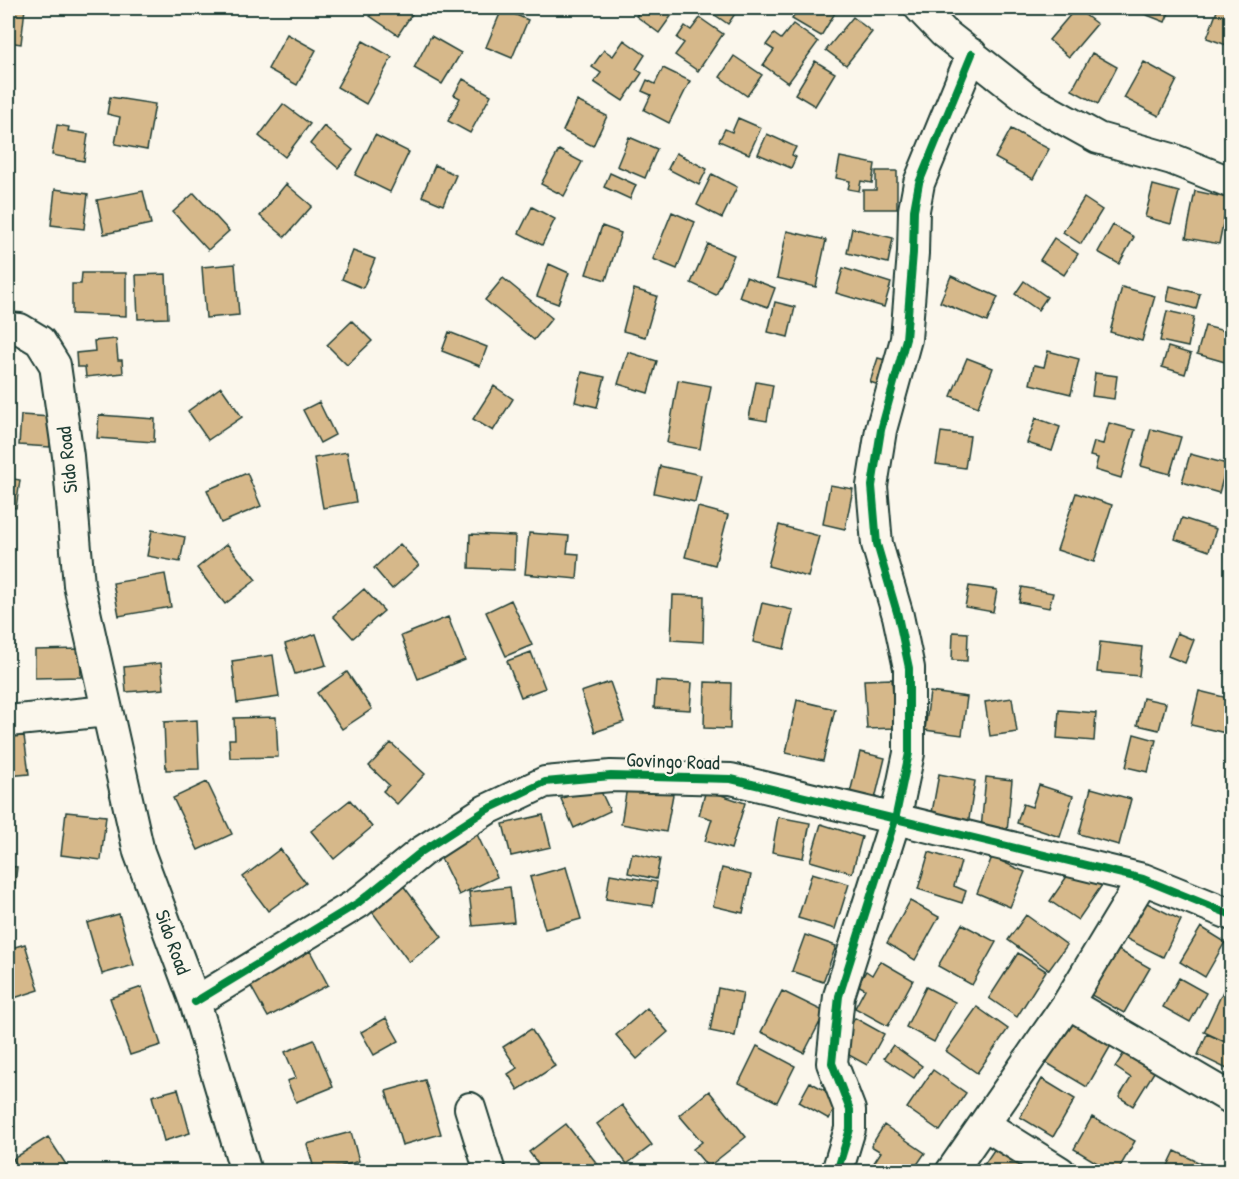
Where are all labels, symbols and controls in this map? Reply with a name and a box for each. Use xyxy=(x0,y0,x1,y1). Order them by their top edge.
street label: Sido Road xyxy=(50,425,83,495)
street label: Govingo Road xyxy=(626,745,720,776)
street label: Sido Road xyxy=(149,906,198,978)

